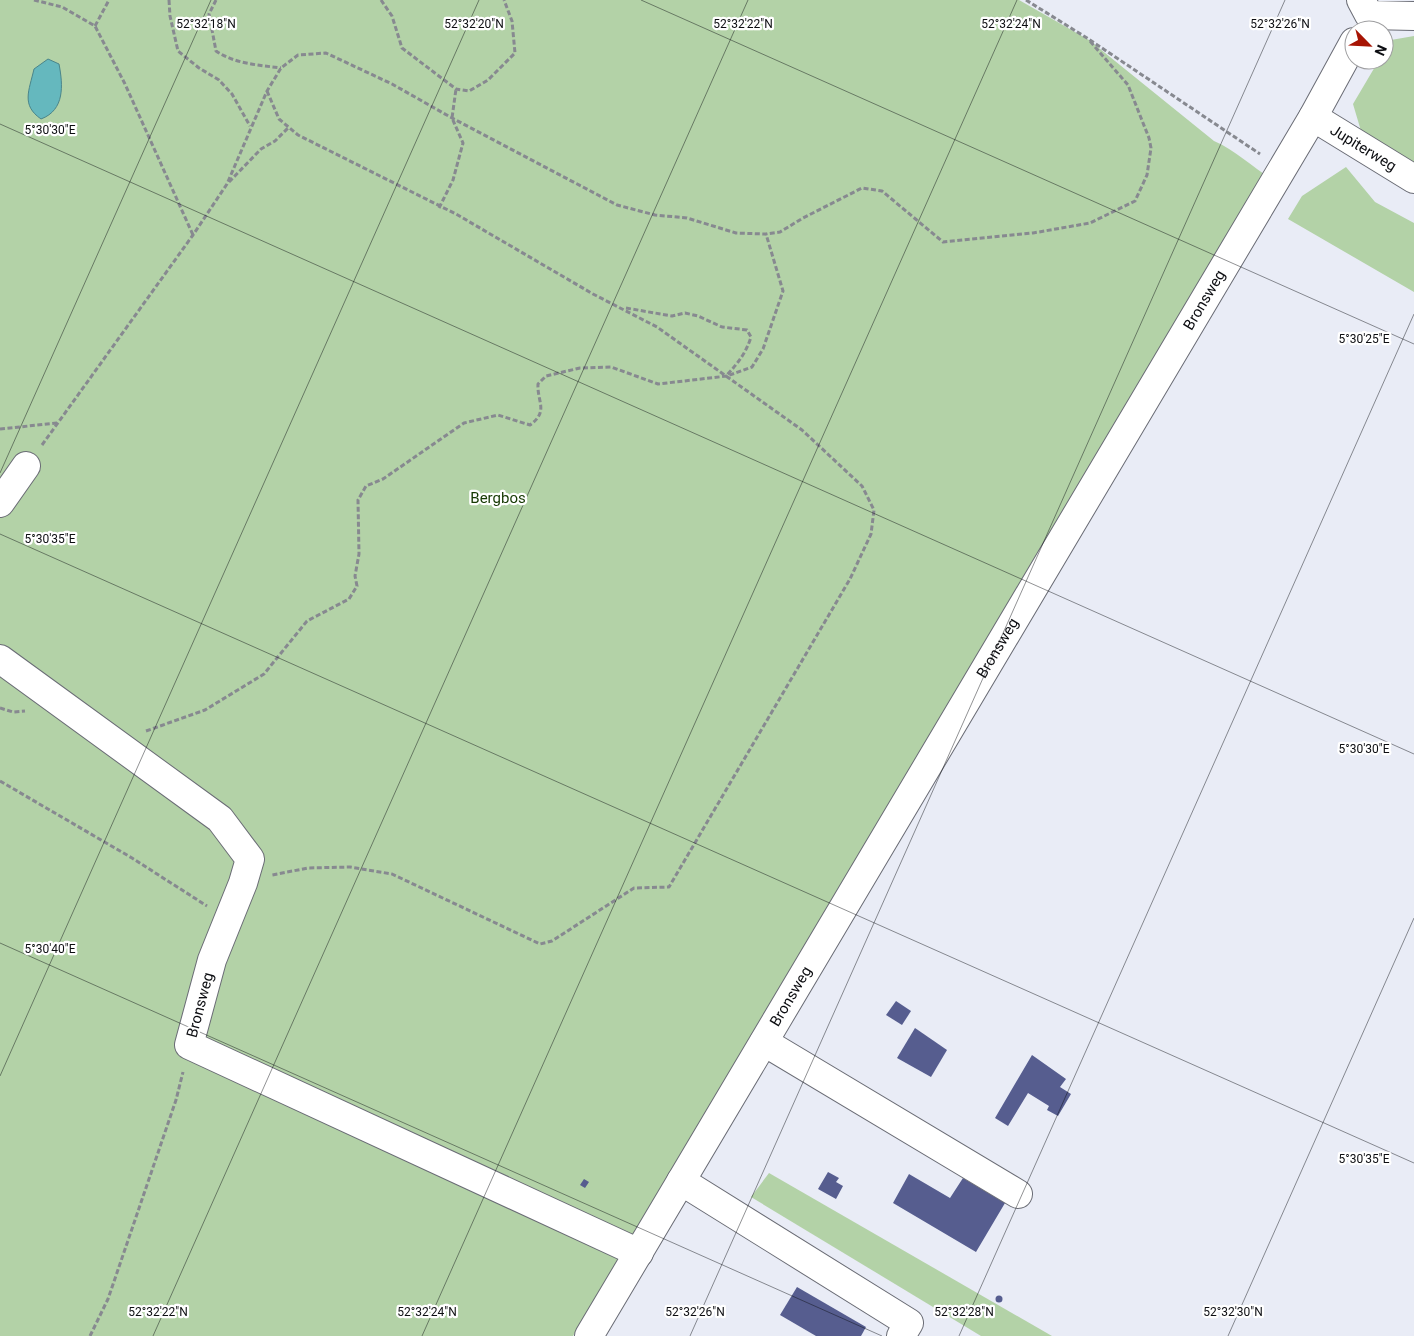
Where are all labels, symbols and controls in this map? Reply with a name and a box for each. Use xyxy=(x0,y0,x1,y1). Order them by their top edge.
text: 52°32'18"N xyxy=(176,17,236,31)
text: 52°32'20"N xyxy=(444,17,504,31)
text: 52°32'22"N xyxy=(713,17,773,31)
text: 52°32'24"N xyxy=(981,17,1041,31)
text: 52°32'26"N xyxy=(1250,17,1310,31)
north arrow xyxy=(1344,20,1394,70)
text: N xyxy=(1372,43,1390,58)
street label: Jupiterweg xyxy=(1327,121,1400,175)
text: 5°30'30"E xyxy=(25,123,76,137)
street label: Bronsweg xyxy=(1180,267,1229,333)
text: 5°30'25"E xyxy=(1339,332,1390,346)
park label: Bergbos xyxy=(470,489,526,507)
text: 5°30'35"E xyxy=(25,532,76,546)
street label: Bronsweg xyxy=(973,615,1022,681)
text: 5°30'30"E xyxy=(1339,742,1390,756)
text: 5°30'40"E xyxy=(25,942,76,956)
street label: Bronsweg xyxy=(766,963,815,1030)
street label: Bronsweg xyxy=(183,971,217,1039)
text: 5°30'35"E xyxy=(1339,1152,1390,1166)
text: 52°32'22"N xyxy=(128,1305,188,1319)
text: 52°32'24"N xyxy=(397,1305,457,1319)
text: 52°32'26"N xyxy=(665,1305,725,1319)
text: 52°32'28"N xyxy=(934,1305,994,1319)
text: 52°32'30"N xyxy=(1203,1305,1263,1319)

